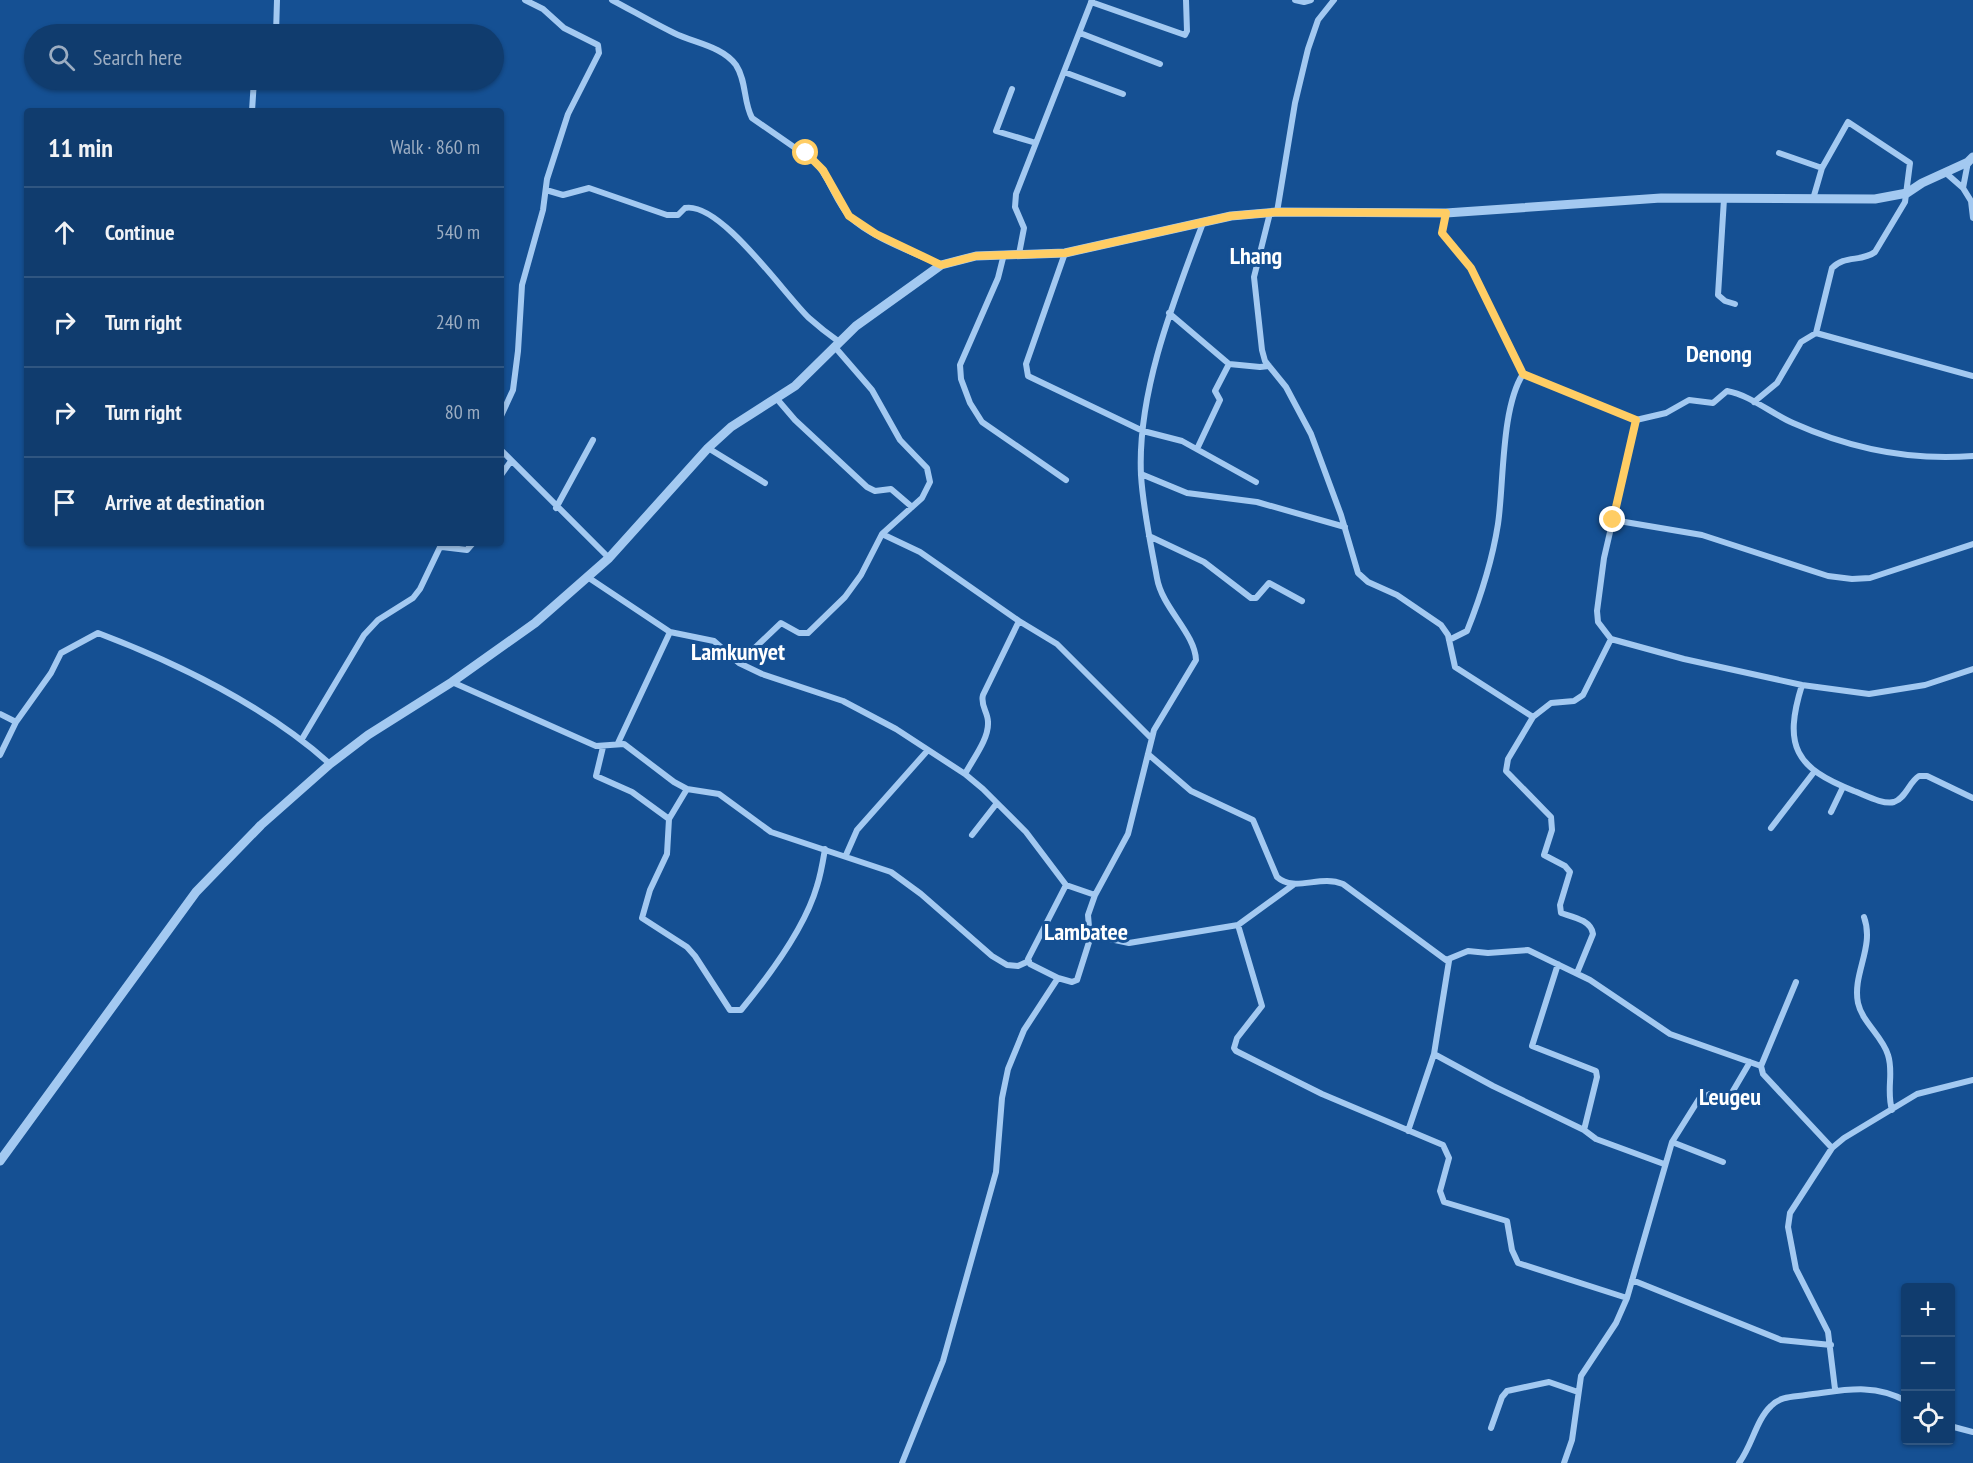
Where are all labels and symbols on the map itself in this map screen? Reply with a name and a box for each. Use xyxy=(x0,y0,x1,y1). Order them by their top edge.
route start xyxy=(792,139,818,165)
district label: Lhang xyxy=(1230,240,1282,271)
district label: Denong xyxy=(1686,338,1752,369)
route end xyxy=(1599,506,1625,532)
district label: Lamkunyet xyxy=(691,636,785,667)
district label: Lambatee xyxy=(1044,916,1128,947)
district label: Leugeu xyxy=(1699,1081,1761,1112)

